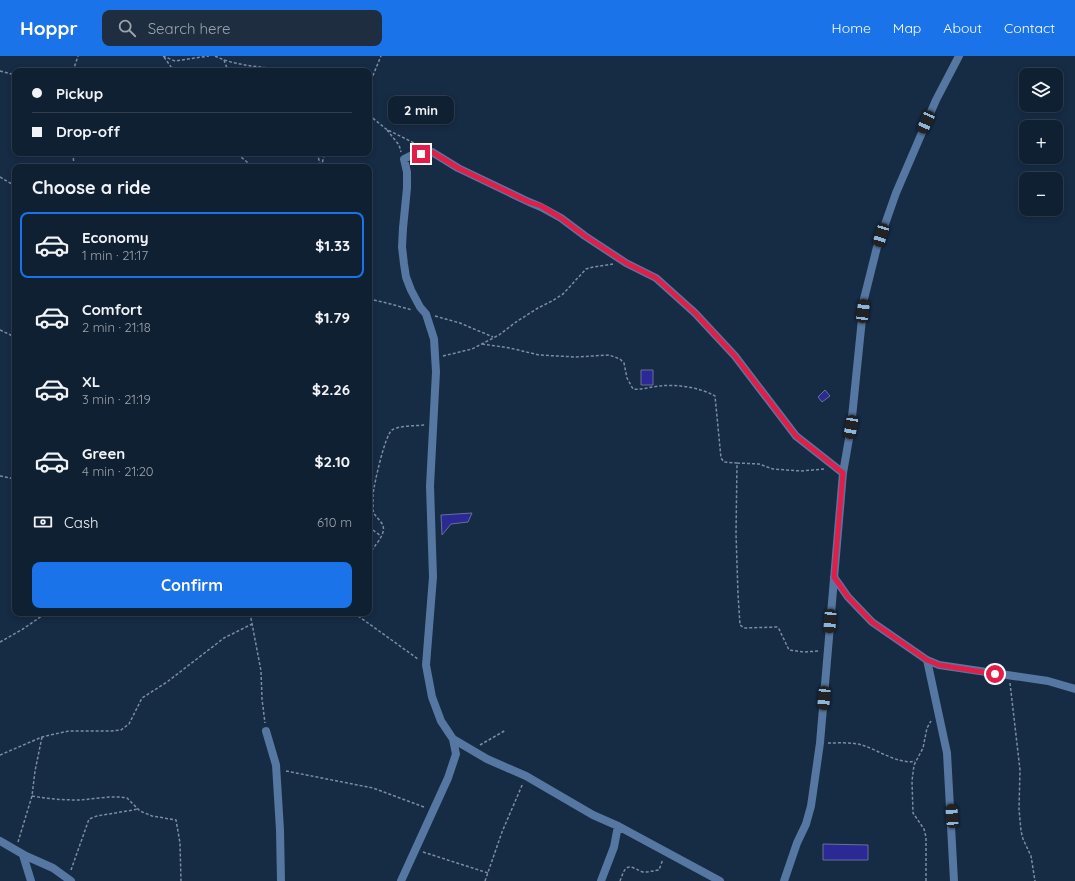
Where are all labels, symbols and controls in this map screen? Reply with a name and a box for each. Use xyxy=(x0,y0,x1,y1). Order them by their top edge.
search box xyxy=(102,10,382,46)
text: Hoppr xyxy=(20,16,78,40)
icon: search xyxy=(116,17,138,39)
text: Search here xyxy=(148,19,230,38)
text: Home xyxy=(832,19,871,37)
text: Map xyxy=(893,19,921,37)
text: About xyxy=(943,19,982,37)
text: Contact xyxy=(1004,19,1055,37)
map controls xyxy=(1019,68,1063,216)
button: layers xyxy=(1019,68,1063,112)
text: Pickup xyxy=(56,84,103,103)
callout: 2 min xyxy=(388,96,454,124)
text: 2 min xyxy=(404,102,438,118)
car xyxy=(916,109,936,135)
button: + xyxy=(1019,120,1063,164)
text: Drop-off xyxy=(56,122,120,141)
route end xyxy=(412,145,430,163)
button: − xyxy=(1019,172,1063,216)
text: Choose a ride xyxy=(32,176,151,199)
car xyxy=(872,222,890,248)
icon: car xyxy=(34,227,70,263)
text: Economy xyxy=(82,228,149,247)
text: $1.33 xyxy=(315,236,350,255)
text: 1 min · 21:17 xyxy=(82,247,148,263)
car xyxy=(856,298,870,324)
icon: car xyxy=(34,299,70,335)
text: Comfort xyxy=(82,300,143,319)
text: $1.79 xyxy=(315,308,350,327)
text: 2 min · 21:18 xyxy=(82,319,151,335)
icon: car xyxy=(34,371,70,407)
text: XL xyxy=(82,372,100,391)
text: $2.26 xyxy=(312,380,350,399)
text: 3 min · 21:19 xyxy=(82,391,151,407)
car xyxy=(843,414,859,440)
icon: car xyxy=(34,443,70,479)
text: Green xyxy=(82,444,125,463)
text: $2.10 xyxy=(314,452,350,471)
text: 4 min · 21:20 xyxy=(82,463,154,479)
icon: cash xyxy=(32,511,54,533)
text: Cash xyxy=(64,513,98,532)
text: 610 m xyxy=(317,514,352,530)
button: Confirm xyxy=(32,562,352,608)
car xyxy=(823,609,837,633)
route start xyxy=(986,665,1004,683)
car xyxy=(817,686,831,710)
car xyxy=(945,804,959,828)

